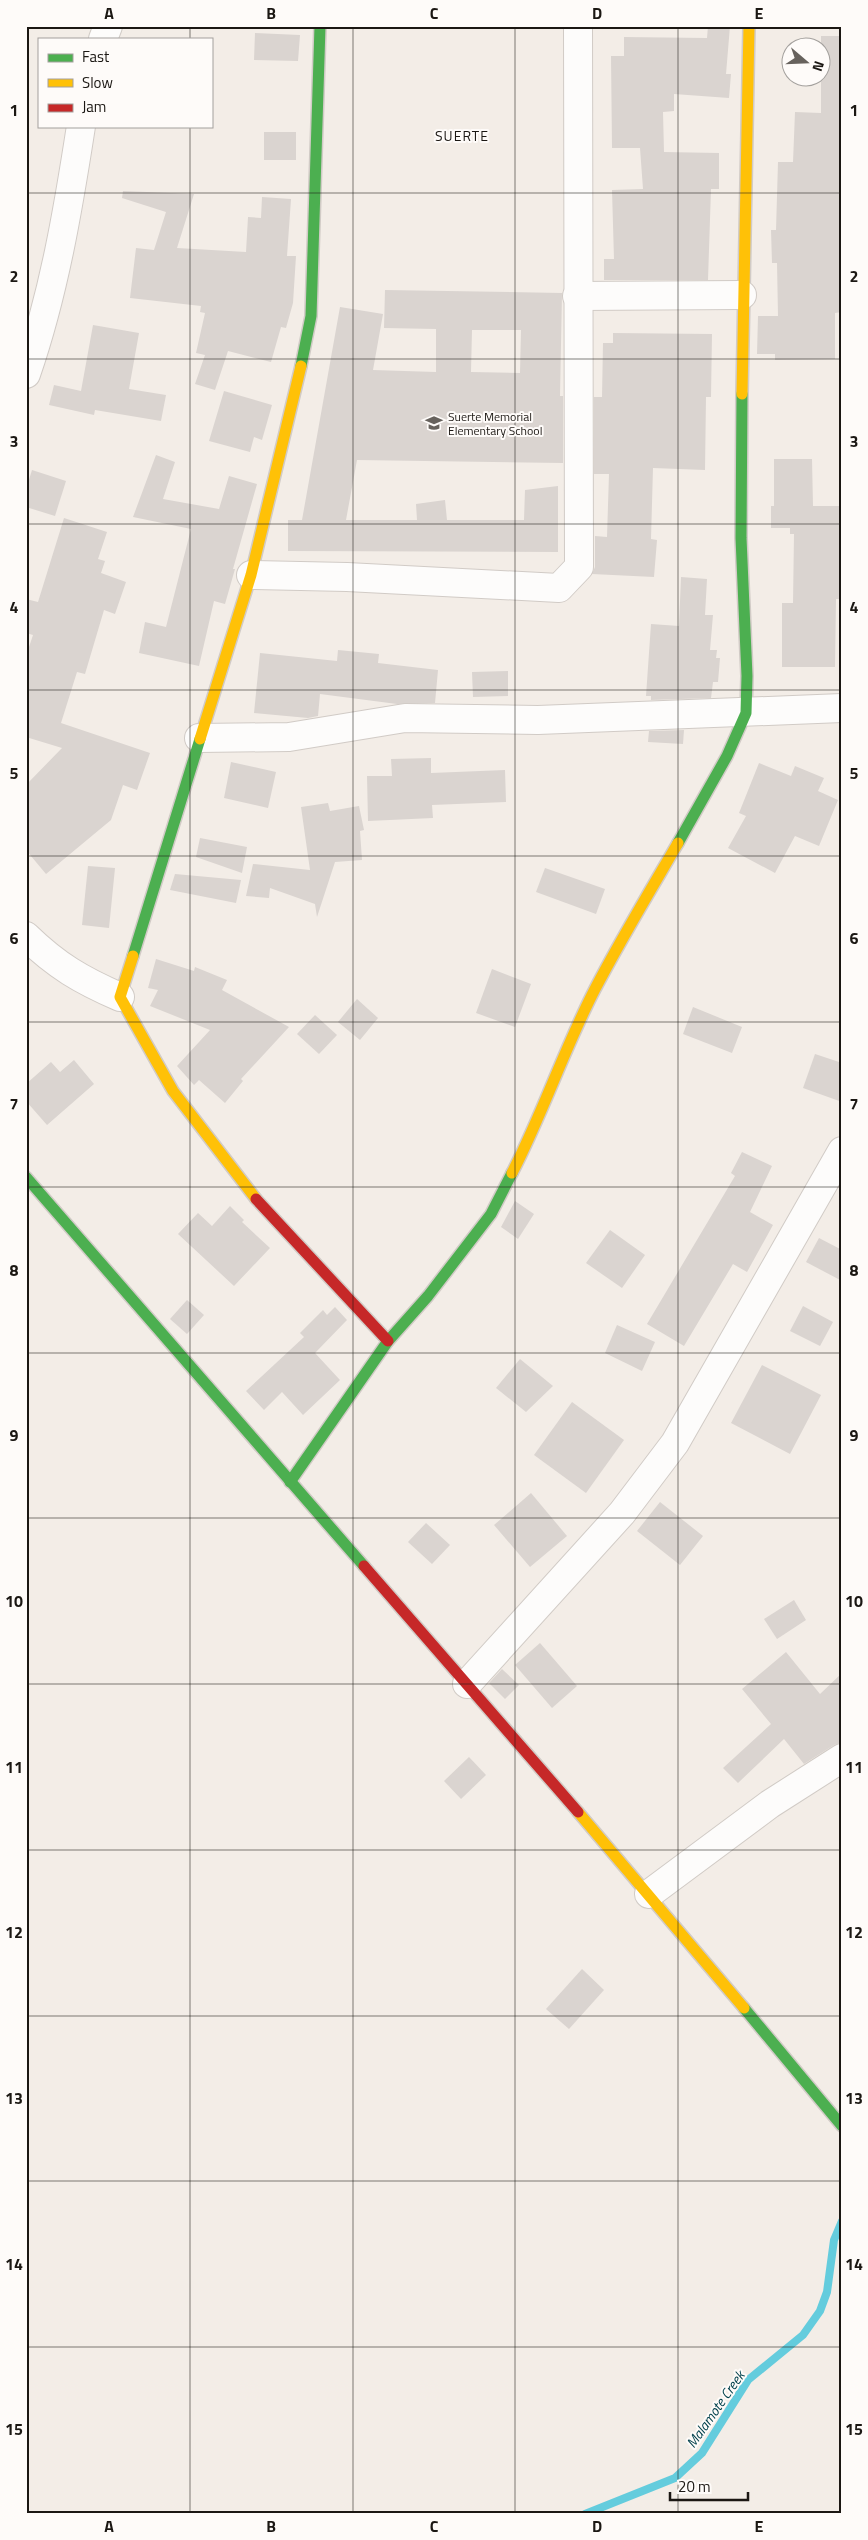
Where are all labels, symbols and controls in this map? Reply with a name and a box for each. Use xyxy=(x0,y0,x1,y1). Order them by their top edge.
text: A xyxy=(104,1,114,25)
text: B xyxy=(266,1,276,25)
text: C xyxy=(430,1,439,25)
text: D xyxy=(592,1,602,25)
text: E xyxy=(755,1,764,25)
legend xyxy=(38,38,212,128)
north arrow xyxy=(780,38,830,88)
text: Fast xyxy=(82,45,110,68)
text: N xyxy=(807,58,830,74)
text: Slow xyxy=(82,71,113,94)
text: Jam xyxy=(82,95,106,118)
text: 1 xyxy=(10,98,18,122)
text: 1 xyxy=(850,98,858,122)
district label: SUERTE xyxy=(435,125,489,146)
text: 2 xyxy=(10,264,18,288)
text: 2 xyxy=(850,264,858,288)
place label: Suerte Memorial Elementary School xyxy=(448,407,542,440)
school or university icon: Suerte Memorial Elementary School xyxy=(424,413,444,433)
text: 3 xyxy=(10,429,18,453)
text: 3 xyxy=(850,429,858,453)
text: 4 xyxy=(10,595,19,619)
text: 4 xyxy=(850,595,859,619)
text: 5 xyxy=(10,761,19,785)
text: 5 xyxy=(850,761,859,785)
text: 6 xyxy=(10,926,19,950)
text: 6 xyxy=(850,926,859,950)
text: 7 xyxy=(10,1092,18,1116)
text: 7 xyxy=(850,1092,858,1116)
text: 8 xyxy=(10,1258,19,1282)
text: 8 xyxy=(850,1258,859,1282)
text: 9 xyxy=(10,1423,19,1447)
text: 9 xyxy=(850,1423,859,1447)
text: 10 xyxy=(5,1589,23,1613)
text: 10 xyxy=(845,1589,863,1613)
text: 11 xyxy=(5,1755,23,1779)
text: 11 xyxy=(845,1755,863,1779)
text: 12 xyxy=(5,1920,23,1944)
text: 12 xyxy=(845,1920,863,1944)
text: 13 xyxy=(5,2086,23,2110)
text: 13 xyxy=(845,2086,863,2110)
text: 14 xyxy=(5,2252,23,2276)
text: 14 xyxy=(845,2252,863,2276)
water label: Malamote Creek xyxy=(681,2365,750,2452)
text: 15 xyxy=(5,2417,23,2441)
text: 15 xyxy=(845,2417,863,2441)
scale bar xyxy=(670,2470,748,2502)
text: 20 m xyxy=(678,2475,711,2498)
text: A xyxy=(104,2514,114,2538)
text: B xyxy=(266,2514,276,2538)
text: C xyxy=(430,2514,439,2538)
text: D xyxy=(592,2514,602,2538)
text: E xyxy=(755,2514,764,2538)

